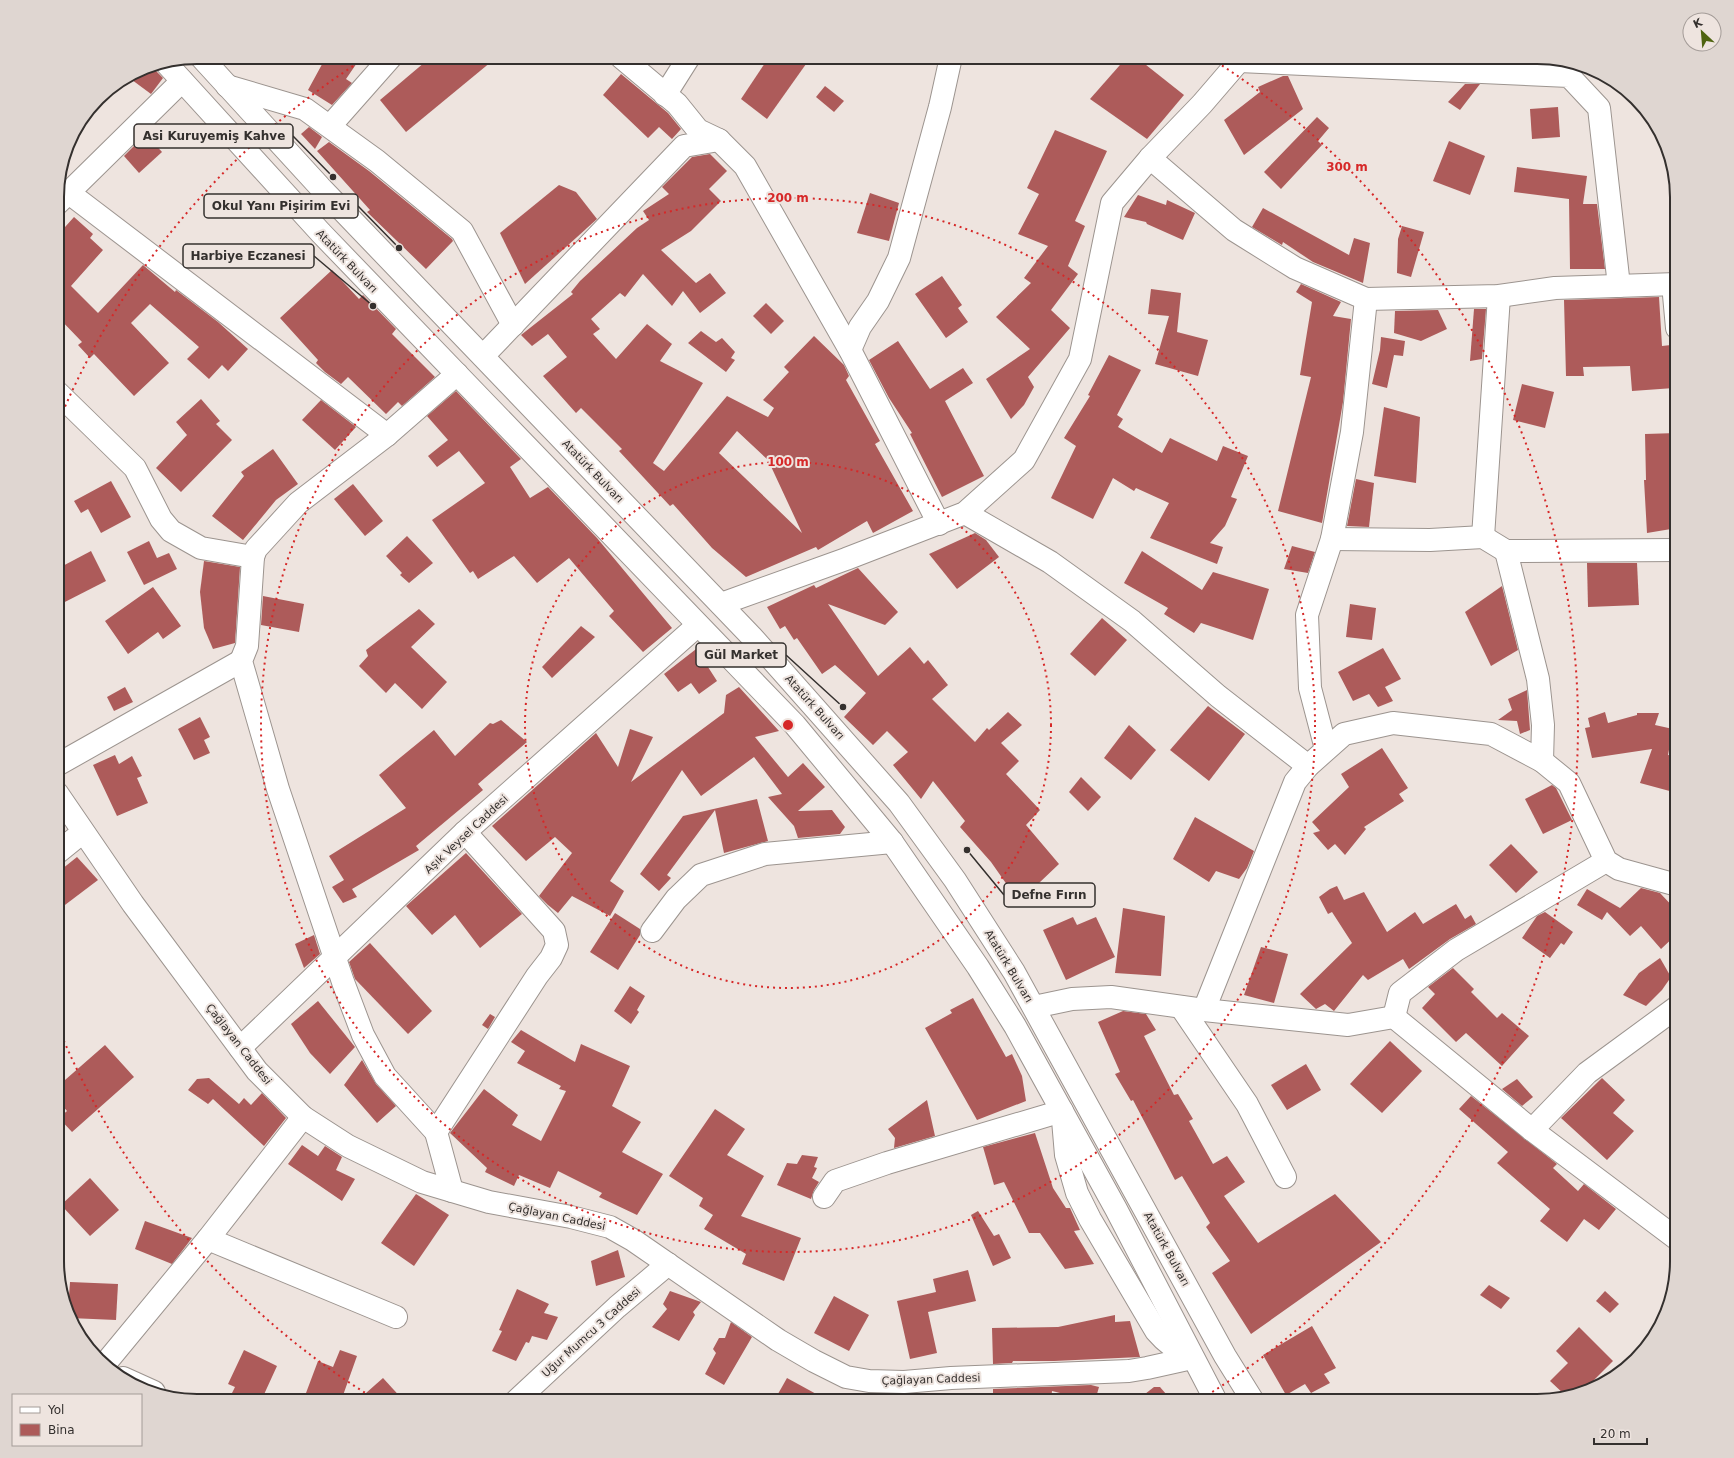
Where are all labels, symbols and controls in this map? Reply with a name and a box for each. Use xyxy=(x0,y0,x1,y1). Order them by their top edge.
north arrow xyxy=(1682,12,1722,52)
text: K xyxy=(1691,16,1705,31)
callout: Asi Kuruyemiş Kahve xyxy=(134,124,293,148)
text: Asi Kuruyemiş Kahve xyxy=(143,129,285,143)
text: 300 m xyxy=(1326,160,1368,174)
text: 200 m xyxy=(767,191,809,205)
callout: Okul Yanı Pişirim Evi xyxy=(204,194,358,218)
text: Okul Yanı Pişirim Evi xyxy=(212,199,350,213)
street label: Atatürk Bulvarı xyxy=(313,227,380,296)
callout: Harbiye Eczanesi xyxy=(183,244,314,268)
text: Harbiye Eczanesi xyxy=(190,249,306,263)
street label: Atatürk Bulvarı xyxy=(559,437,626,506)
text: 100 m xyxy=(767,455,809,469)
callout: Gül Market xyxy=(696,643,786,667)
text: Gül Market xyxy=(704,648,778,662)
street label: Atatürk Bulvarı xyxy=(782,672,847,742)
centre of rings xyxy=(781,718,795,732)
street label: Aşık Veysel Caddesi xyxy=(422,792,511,876)
callout: Defne Fırın xyxy=(1004,883,1095,907)
text: Defne Fırın xyxy=(1011,888,1087,902)
street label: Atatürk Bulvarı xyxy=(982,928,1035,1005)
street label: Çağlayan Caddesi xyxy=(203,1001,274,1087)
street label: Çağlayan Caddesi xyxy=(507,1200,607,1233)
street label: Atatürk Bulvarı xyxy=(1141,1210,1192,1288)
street label: Uğur Mumcu 3 Caddesi xyxy=(539,1285,643,1380)
street label: Çağlayan Caddesi xyxy=(881,1371,981,1388)
legend xyxy=(12,1394,142,1446)
text: Yol xyxy=(47,1403,64,1417)
scale bar xyxy=(1594,1420,1647,1446)
text: Bina xyxy=(48,1423,75,1437)
text: 20 m xyxy=(1600,1427,1631,1441)

